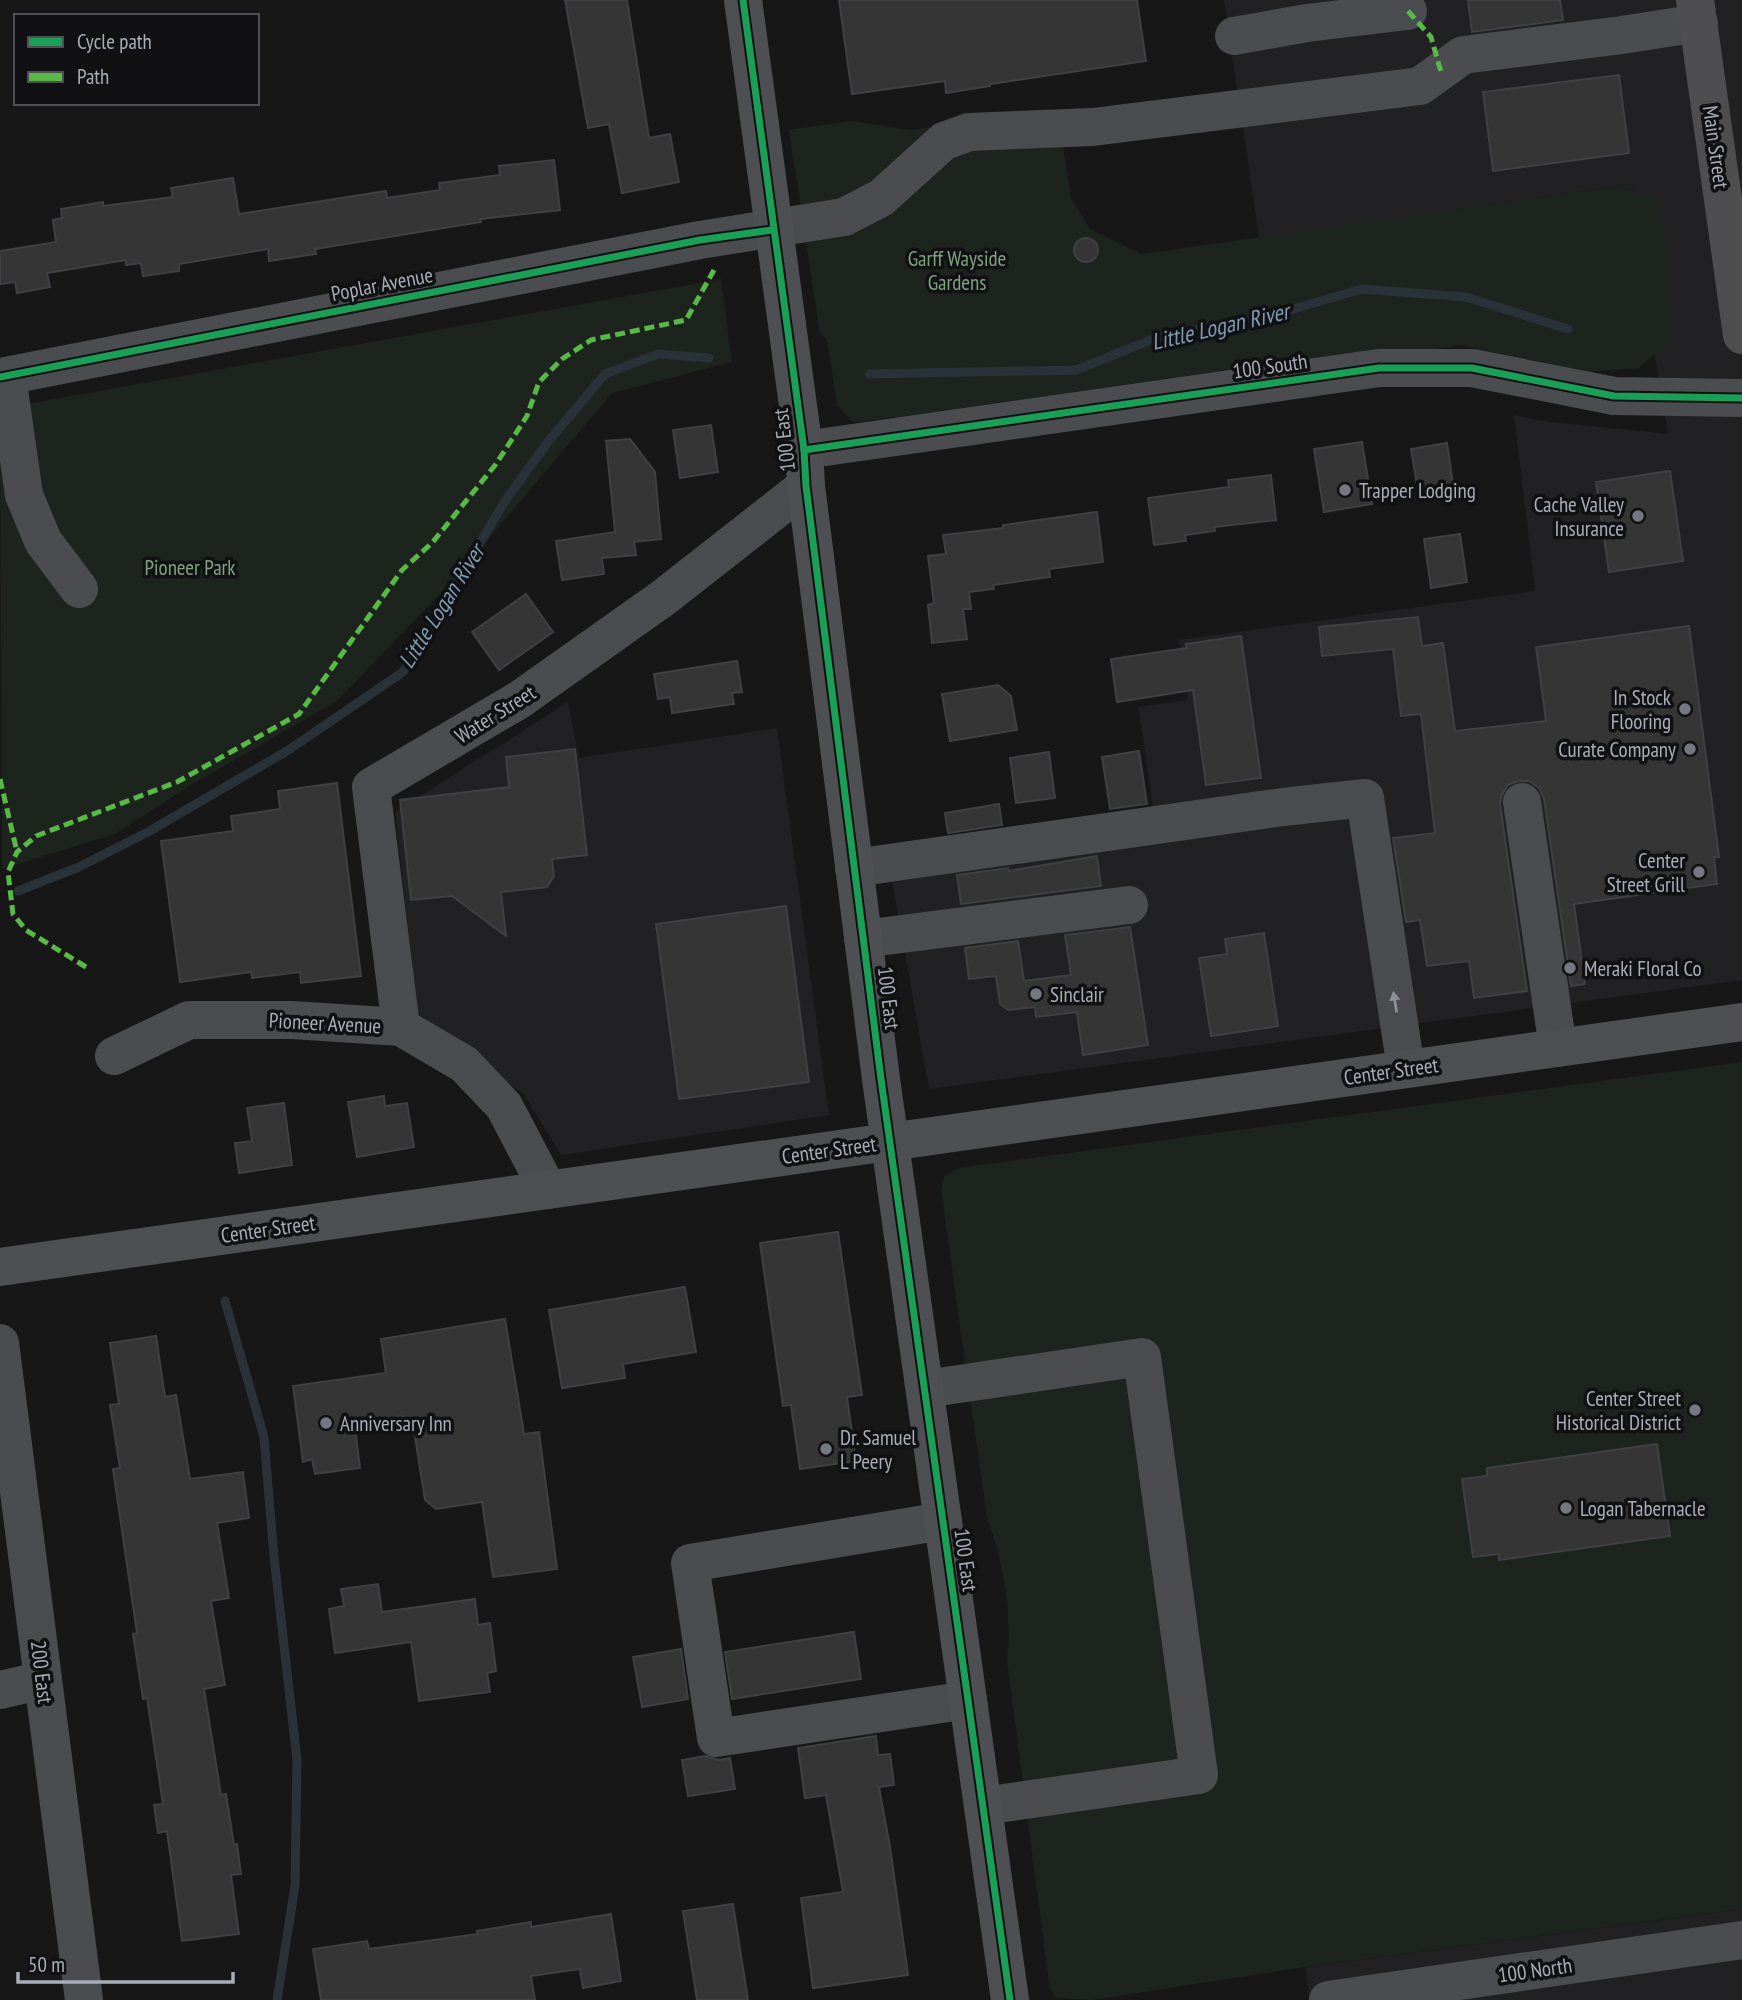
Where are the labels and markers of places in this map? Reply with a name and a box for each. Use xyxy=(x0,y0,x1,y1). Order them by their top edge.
place label: Trapper Lodging xyxy=(1359,477,1476,504)
marker: Trapper Lodging xyxy=(1337,482,1353,498)
place label: Cache Valley Insurance xyxy=(1534,491,1624,542)
marker: Cache Valley Insurance xyxy=(1630,508,1646,524)
place label: In Stock Flooring xyxy=(1611,684,1671,735)
marker: In Stock Flooring xyxy=(1677,701,1693,717)
place label: Curate Company xyxy=(1558,736,1676,763)
marker: Curate Company xyxy=(1682,741,1698,757)
place label: Center Street Grill xyxy=(1607,847,1685,898)
marker: Center Street Grill xyxy=(1691,864,1707,880)
place label: Meraki Floral Co xyxy=(1584,955,1702,982)
marker: Meraki Floral Co xyxy=(1562,960,1578,976)
place label: Sinclair xyxy=(1050,981,1104,1008)
marker: Sinclair xyxy=(1028,986,1044,1002)
place label: Center Street Historical District xyxy=(1556,1385,1681,1436)
marker: Center Street Historical District xyxy=(1687,1402,1703,1418)
place label: Anniversary Inn xyxy=(340,1410,452,1437)
marker: Anniversary Inn xyxy=(318,1415,334,1431)
place label: Dr. Samuel L Peery xyxy=(840,1424,916,1475)
marker: Dr. Samuel L Peery xyxy=(818,1441,834,1457)
place label: Logan Tabernacle xyxy=(1580,1495,1706,1522)
marker: Logan Tabernacle xyxy=(1558,1500,1574,1516)

